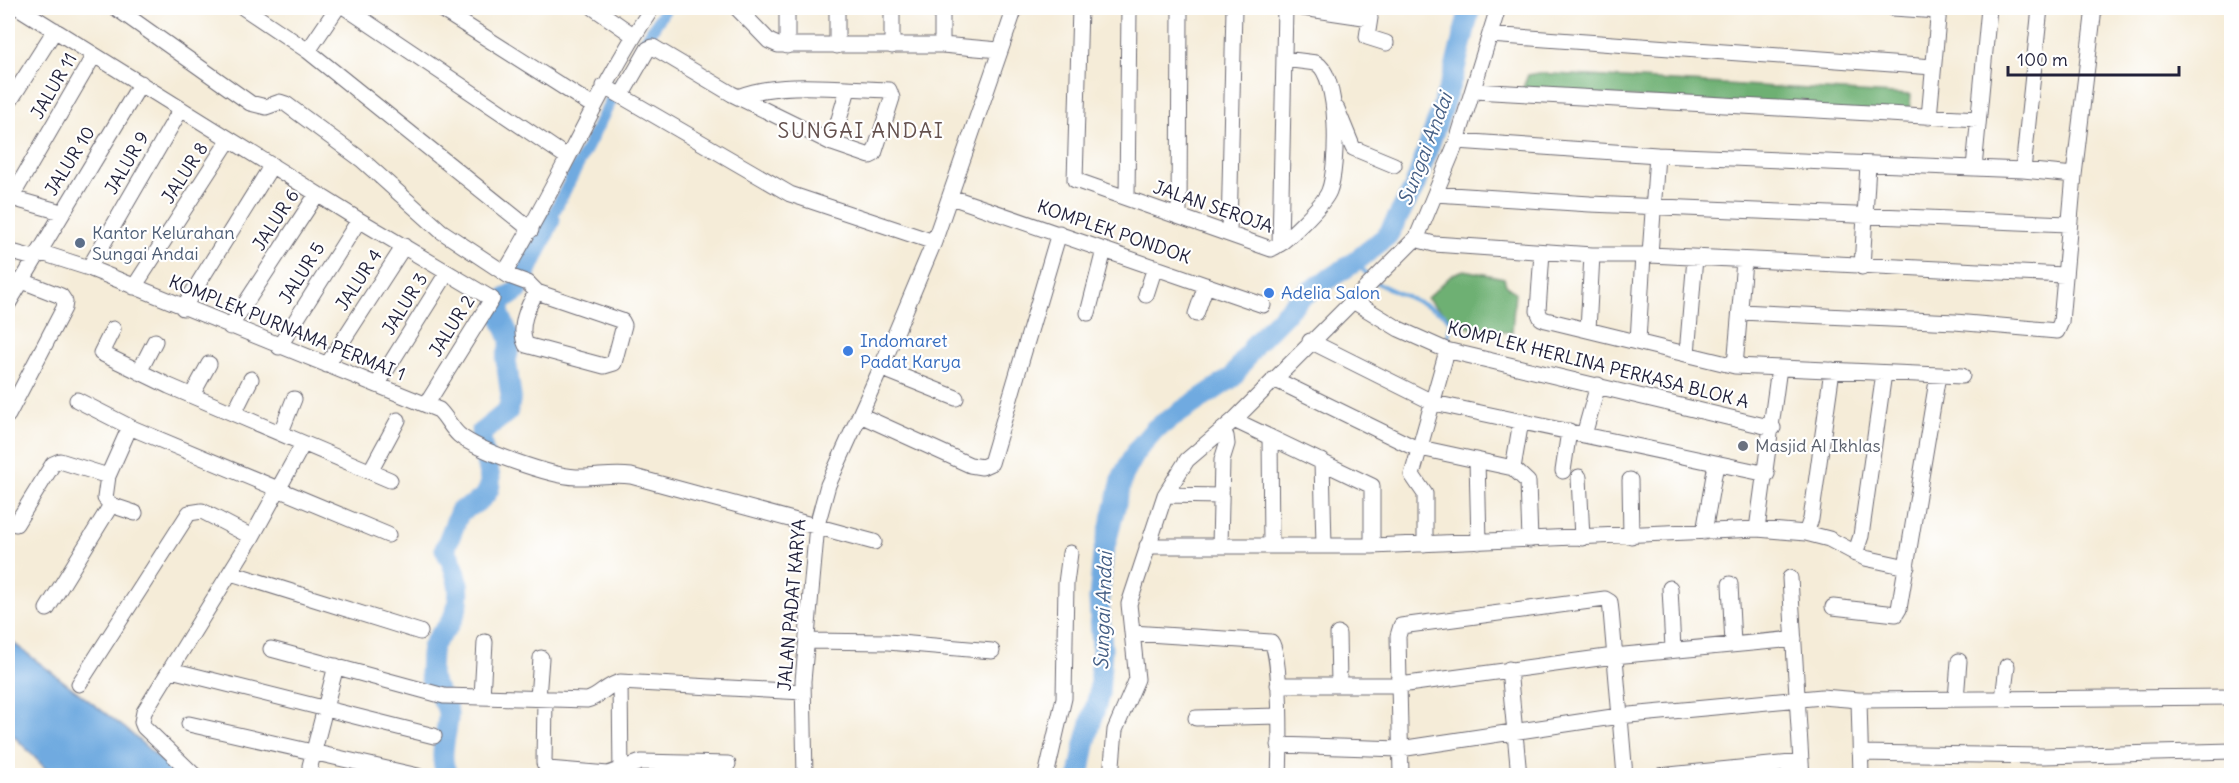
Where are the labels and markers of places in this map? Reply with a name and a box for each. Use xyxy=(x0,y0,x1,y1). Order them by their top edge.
place label: Kantor Kelurahan Sungai Andai xyxy=(92,221,235,265)
marker: Kantor Kelurahan Sungai Andai xyxy=(73,236,87,250)
place label: Adelia Salon xyxy=(1281,281,1380,304)
marker: Adelia Salon xyxy=(1262,286,1276,300)
place label: Indomaret Padat Karya xyxy=(860,329,961,373)
marker: Indomaret Padat Karya xyxy=(841,344,855,358)
place label: Masjid Al Ikhlas xyxy=(1755,434,1881,457)
marker: Masjid Al Ikhlas xyxy=(1736,439,1750,453)

